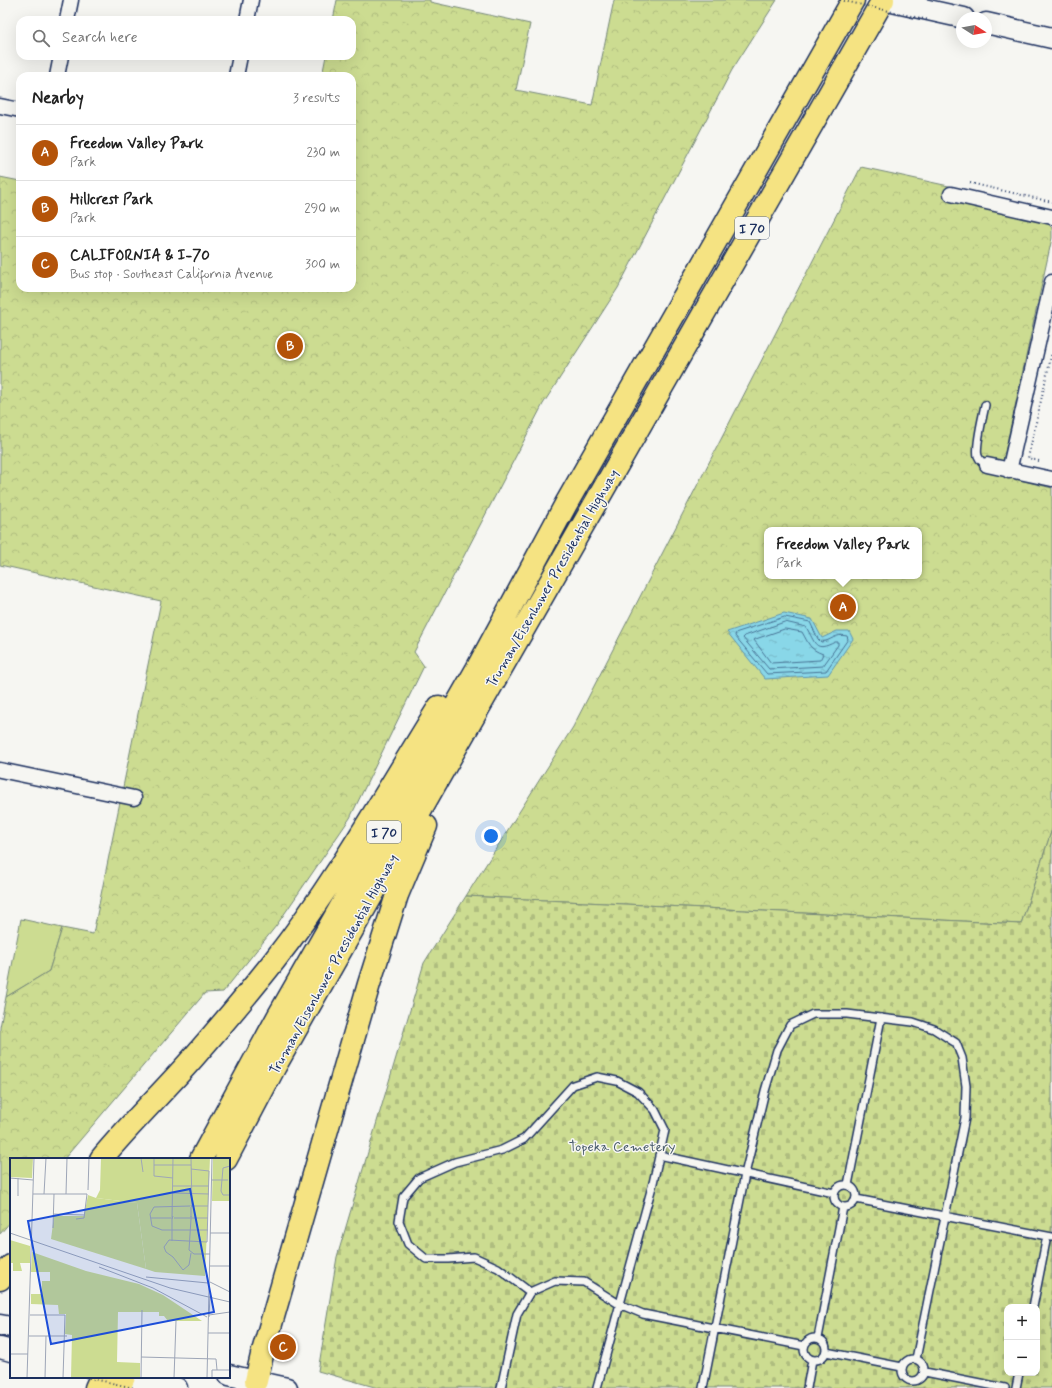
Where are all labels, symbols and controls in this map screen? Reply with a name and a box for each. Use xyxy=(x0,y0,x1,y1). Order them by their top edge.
north arrow xyxy=(956,12,992,48)
search box xyxy=(16,16,356,60)
icon: search xyxy=(30,27,52,49)
text: Search here xyxy=(62,28,138,48)
text: Nearby xyxy=(32,87,84,109)
text: 3 results xyxy=(293,90,340,107)
text: Freedom Valley Park xyxy=(70,134,203,154)
text: A xyxy=(41,144,49,161)
text: 230 m xyxy=(306,144,340,161)
text: Park xyxy=(70,154,96,171)
text: Hillcrest Park xyxy=(70,190,153,210)
text: B xyxy=(41,200,49,217)
text: 290 m xyxy=(304,200,340,217)
text: Park xyxy=(70,210,96,227)
road number: I 70 xyxy=(735,217,769,239)
text: CALIFORNIA & I-70 xyxy=(70,246,210,266)
text: C xyxy=(40,256,50,273)
text: 300 m xyxy=(305,256,340,273)
text: Bus stop · Southeast California Avenue xyxy=(70,266,273,283)
pin: B xyxy=(277,331,303,361)
street label: Truman/Eisenhower Presidential Highway xyxy=(483,466,624,691)
popup xyxy=(764,527,922,579)
text: Freedom Valley Park xyxy=(776,535,910,555)
text: Park xyxy=(776,555,802,572)
pin: A xyxy=(830,592,856,622)
road number: I 70 xyxy=(367,821,401,843)
your location xyxy=(481,826,501,846)
street label: Truman/Eisenhower Presidential Highway xyxy=(266,851,403,1078)
park label: Topeka Cemetery xyxy=(569,1138,675,1156)
inset map xyxy=(10,1158,230,1378)
map controls xyxy=(1004,1304,1040,1376)
button: + xyxy=(1004,1304,1040,1340)
pin: C xyxy=(270,1332,296,1362)
button: − xyxy=(1004,1340,1040,1376)

